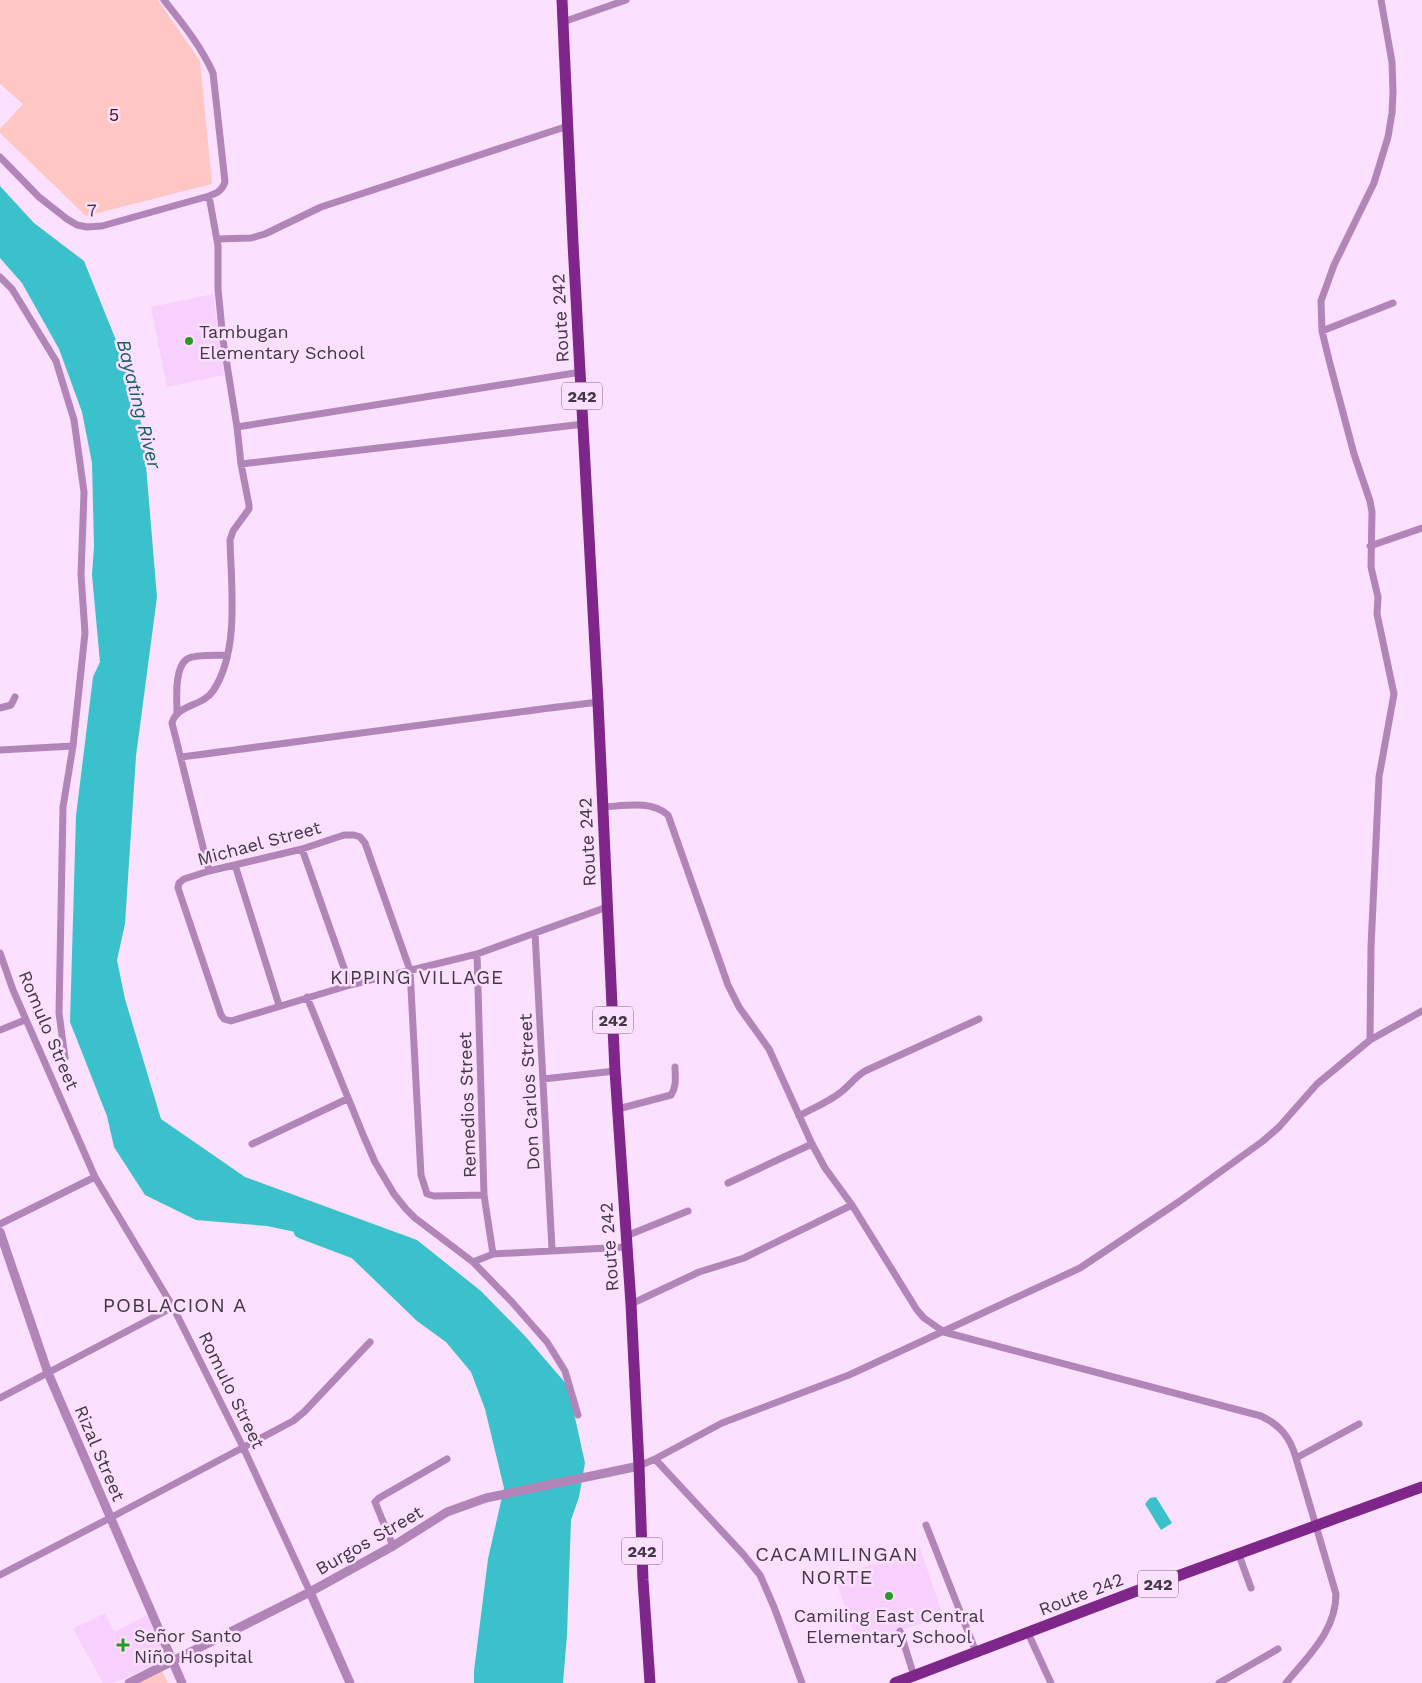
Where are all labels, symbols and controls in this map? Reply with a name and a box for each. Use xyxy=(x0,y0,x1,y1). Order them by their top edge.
park label: 5 xyxy=(109,104,119,125)
street label: 7 xyxy=(86,199,98,221)
street label: Route 242 xyxy=(547,273,573,363)
place label: Tambugan Elementary School xyxy=(199,321,365,363)
marker: Tambugan Elementary School xyxy=(183,335,195,347)
water label: Bayating River xyxy=(112,337,166,472)
road number: 242 xyxy=(562,382,602,410)
street label: Route 242 xyxy=(574,797,600,887)
street label: Michael Street xyxy=(195,816,324,870)
district label: KIPPING VILLAGE xyxy=(330,966,504,989)
street label: Romulo Street xyxy=(14,967,84,1093)
road number: 242 xyxy=(593,1006,633,1034)
street label: Don Carlos Street xyxy=(514,1013,544,1171)
street label: Remedios Street xyxy=(454,1031,480,1178)
street label: Route 242 xyxy=(595,1202,623,1292)
district label: POBLACION A xyxy=(103,1293,247,1317)
street label: Romulo Street xyxy=(195,1328,270,1452)
street label: Rizal Street xyxy=(70,1402,130,1504)
street label: Burgos Street xyxy=(312,1501,427,1579)
road number: 242 xyxy=(622,1538,662,1564)
district label: CACAMILINGAN NORTE xyxy=(755,1542,919,1589)
street label: Route 242 xyxy=(1036,1568,1126,1620)
road number: 242 xyxy=(1138,1570,1178,1598)
marker: Camiling East Central Elementary School xyxy=(883,1590,895,1602)
place label: Camiling East Central Elementary School xyxy=(794,1605,985,1647)
place label: Señor Santo Niño Hospital xyxy=(134,1625,253,1667)
marker: Señor Santo Niño Hospital xyxy=(116,1638,130,1652)

